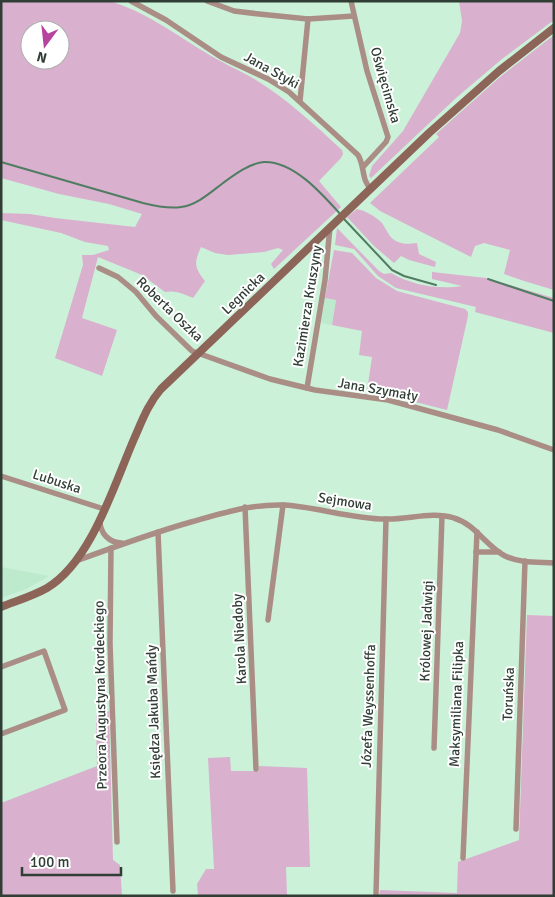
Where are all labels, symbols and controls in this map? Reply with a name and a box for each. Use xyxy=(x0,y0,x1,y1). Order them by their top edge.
north arrow xyxy=(20,20,70,70)
street label: Oświęcimska xyxy=(367,45,404,125)
text: N xyxy=(35,48,49,67)
street label: Jana Styki xyxy=(241,48,302,93)
street label: Kazimierza Kruszyny xyxy=(289,243,326,368)
street label: Legnicka xyxy=(218,269,268,318)
street label: Roberta Oszka xyxy=(133,273,207,345)
street label: Jana Szymały xyxy=(337,374,420,405)
street label: Lubuska xyxy=(30,466,83,497)
street label: Sejmowa xyxy=(317,489,373,514)
street label: Królowej Jadwigi xyxy=(416,580,437,682)
street label: Karola Niedoby xyxy=(229,593,250,685)
street label: Przeora Augustyna Kordeckiego xyxy=(90,600,111,790)
street label: Maksymiliana Filipka xyxy=(446,641,467,767)
street label: Księdza Jakuba Mańdy xyxy=(143,644,164,779)
street label: Józefa Weyssenhoffa xyxy=(358,644,379,768)
street label: Toruńska xyxy=(499,667,518,721)
scale bar xyxy=(22,844,121,876)
text: 100 m xyxy=(30,853,70,871)

